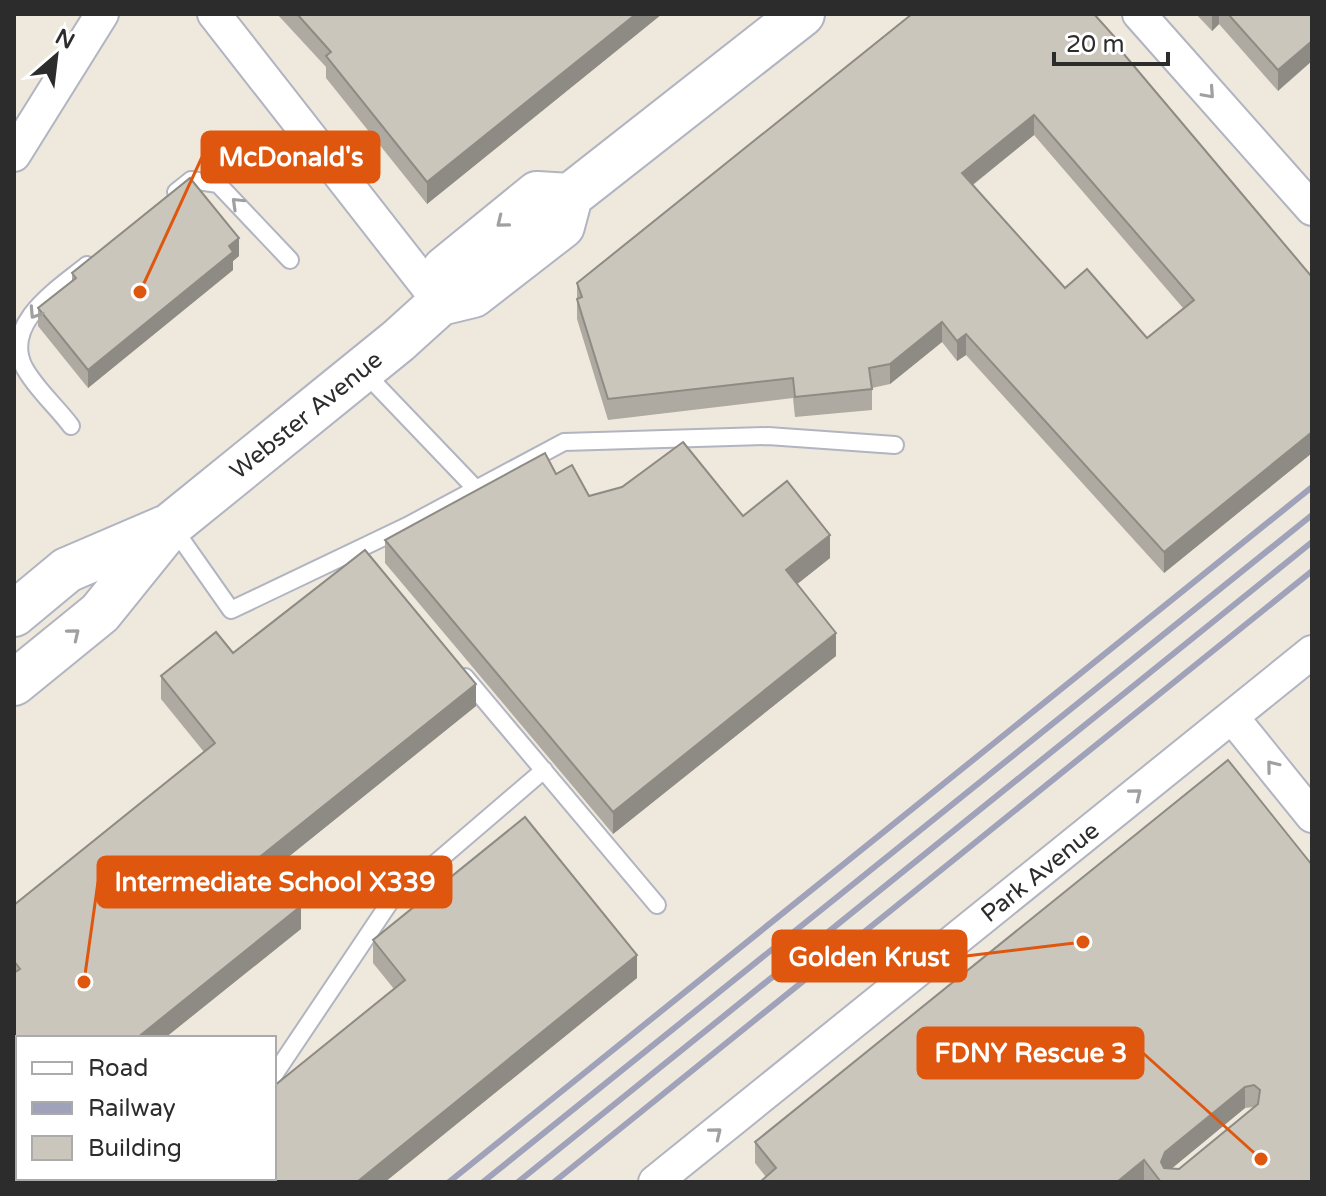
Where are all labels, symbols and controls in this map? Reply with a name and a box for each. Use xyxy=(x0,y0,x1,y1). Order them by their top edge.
north arrow xyxy=(16,16,96,96)
scale bar xyxy=(1054,16,1168,66)
text: N xyxy=(51,24,79,55)
text: 20 m xyxy=(1066,30,1124,59)
one-way arrow xyxy=(1199,84,1214,99)
callout: McDonald's xyxy=(202,132,379,182)
text: McDonald's xyxy=(218,142,364,173)
one-way arrow xyxy=(232,197,246,212)
one-way arrow xyxy=(497,212,511,227)
one-way arrow xyxy=(29,305,44,319)
street label: Webster Avenue xyxy=(224,345,388,486)
one-way arrow xyxy=(65,629,80,644)
one-way arrow xyxy=(1267,761,1282,775)
one-way arrow xyxy=(1127,789,1141,804)
street label: Park Avenue xyxy=(975,816,1105,929)
callout: Intermediate School X339 xyxy=(98,857,451,907)
text: Intermediate School X339 xyxy=(114,867,436,898)
callout: Golden Krust xyxy=(773,931,966,981)
text: Golden Krust xyxy=(788,942,950,973)
callout: FDNY Rescue 3 xyxy=(918,1028,1143,1078)
legend xyxy=(16,1036,276,1180)
text: FDNY Rescue 3 xyxy=(935,1038,1127,1069)
text: Road xyxy=(88,1054,148,1083)
text: Railway xyxy=(88,1094,176,1123)
one-way arrow xyxy=(707,1128,721,1143)
text: Building xyxy=(88,1134,182,1163)

